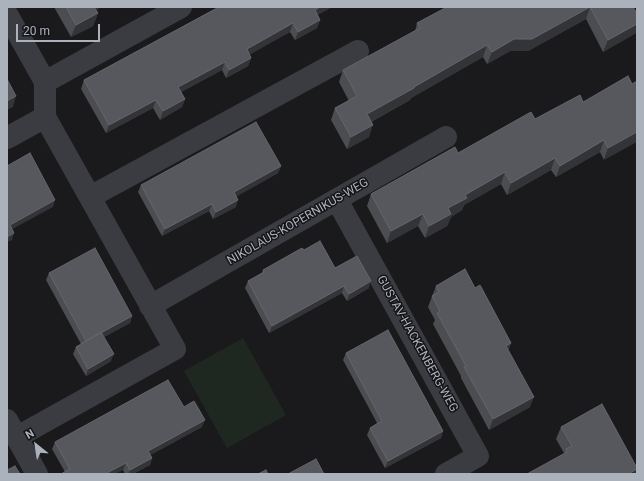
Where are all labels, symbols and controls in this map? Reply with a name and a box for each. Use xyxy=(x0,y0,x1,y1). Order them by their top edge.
scale bar xyxy=(18,16,102,42)
text: 20 m xyxy=(23,24,50,38)
street label: NIKOLAUS-KOPERNIKUS-WEG xyxy=(225,176,371,268)
street label: GUSTAV-HACKENBERG-WEG xyxy=(373,273,461,415)
north arrow xyxy=(16,425,56,465)
text: N xyxy=(23,427,36,442)

